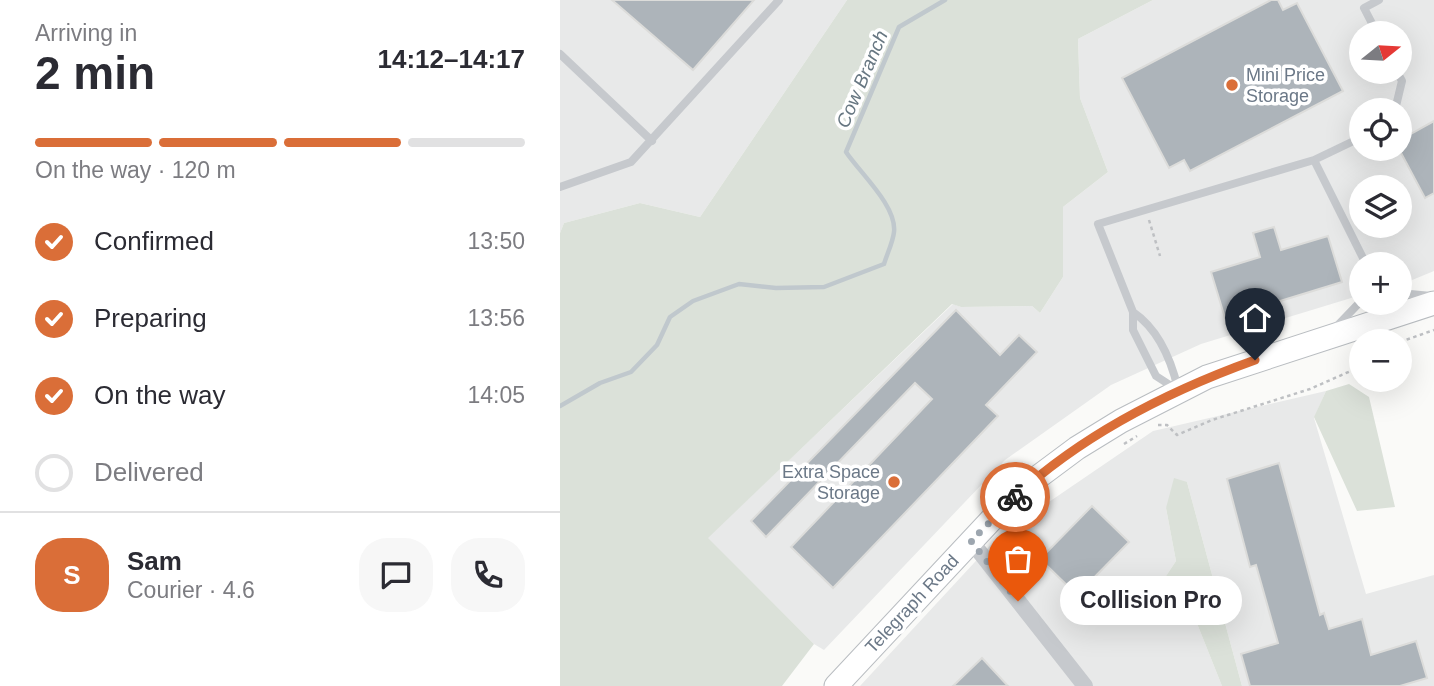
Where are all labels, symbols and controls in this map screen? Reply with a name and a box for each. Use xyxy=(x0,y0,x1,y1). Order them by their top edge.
text: Arriving in xyxy=(35,20,137,46)
north arrow xyxy=(1349,21,1412,84)
map controls xyxy=(1349,21,1412,392)
water label: Cow Branch xyxy=(832,27,892,131)
text: 14:12–14:17 xyxy=(378,44,525,74)
text: 2 min xyxy=(35,47,155,99)
place label: Mini Price Storage xyxy=(1246,65,1325,106)
marker: Mini Price Storage xyxy=(1224,77,1240,93)
button: locate xyxy=(1349,98,1412,161)
text: On the way · 120 m xyxy=(35,157,236,183)
button: layers xyxy=(1349,175,1412,238)
icon: check xyxy=(35,223,73,261)
text: Confirmed xyxy=(94,226,214,256)
text: 13:50 xyxy=(467,228,525,254)
button: + xyxy=(1349,252,1412,315)
pin xyxy=(1225,288,1285,360)
icon: home xyxy=(1236,299,1274,337)
icon: check xyxy=(35,300,73,338)
text: Preparing xyxy=(94,303,207,333)
text: 13:56 xyxy=(467,305,525,331)
button: − xyxy=(1349,329,1412,392)
icon: check xyxy=(35,377,73,415)
text: On the way xyxy=(94,380,226,410)
text: 14:05 xyxy=(467,382,525,408)
text: Delivered xyxy=(94,457,204,487)
place label: Extra Space Storage xyxy=(782,462,880,503)
courier xyxy=(980,462,1050,532)
marker: Extra Space Storage xyxy=(886,474,902,490)
icon: bike xyxy=(996,478,1034,516)
pin xyxy=(988,529,1048,601)
button: chat xyxy=(359,538,433,612)
button: phone xyxy=(451,538,525,612)
icon: bag xyxy=(999,540,1037,578)
text: Sam xyxy=(127,546,182,576)
street label: Telegraph Road xyxy=(861,551,963,657)
text: S xyxy=(63,560,81,590)
callout: Collision Pro xyxy=(1060,576,1242,626)
text: Courier · 4.6 xyxy=(127,577,255,603)
text: Collision Pro xyxy=(1080,587,1222,613)

